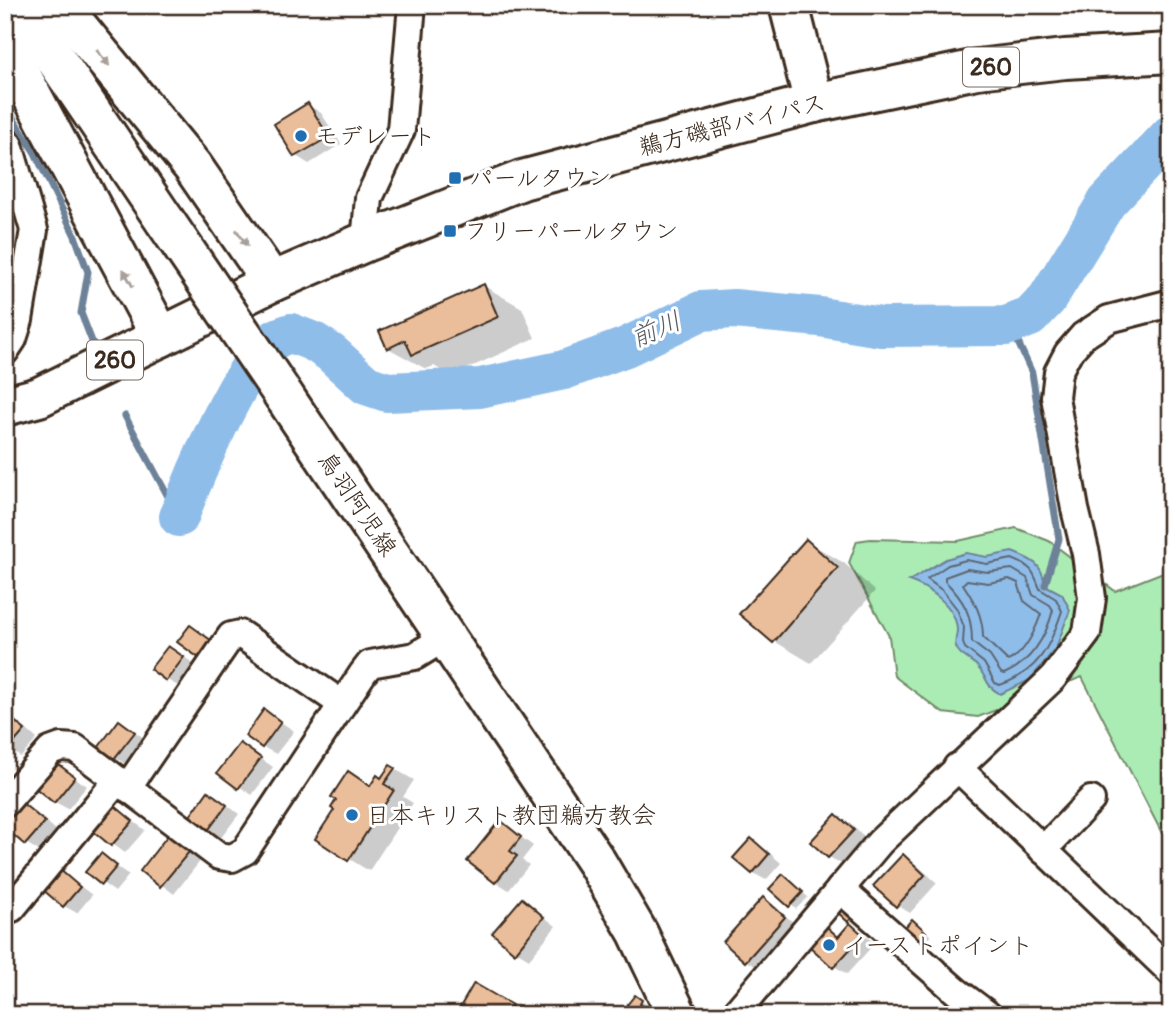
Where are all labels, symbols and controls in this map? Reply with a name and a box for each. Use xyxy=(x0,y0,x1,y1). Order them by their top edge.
road number: 260 xyxy=(963,48,1019,86)
one-way arrow xyxy=(95,49,110,66)
street label: 鵜方磯部バイパス xyxy=(636,88,828,162)
place label: モデレート xyxy=(315,122,436,151)
marker: モデレート xyxy=(293,128,309,144)
place label: パールタウン xyxy=(469,164,612,193)
marker: パールタウン xyxy=(447,170,463,186)
place label: フリーパールタウン xyxy=(464,217,679,246)
marker: フリーパールタウン xyxy=(442,223,458,239)
one-way arrow xyxy=(235,229,249,247)
one-way arrow xyxy=(122,268,134,287)
water label: 前川 xyxy=(626,305,686,355)
road number: 260 xyxy=(87,340,143,380)
street label: 鳥羽阿児線 xyxy=(311,446,403,562)
place label: 日本キリスト教団鵜方教会 xyxy=(366,801,656,830)
marker: 日本キリスト教団鵜方教会 xyxy=(344,807,360,823)
place label: イーストポイント xyxy=(843,931,1034,960)
marker: イーストポイント xyxy=(821,937,837,953)

